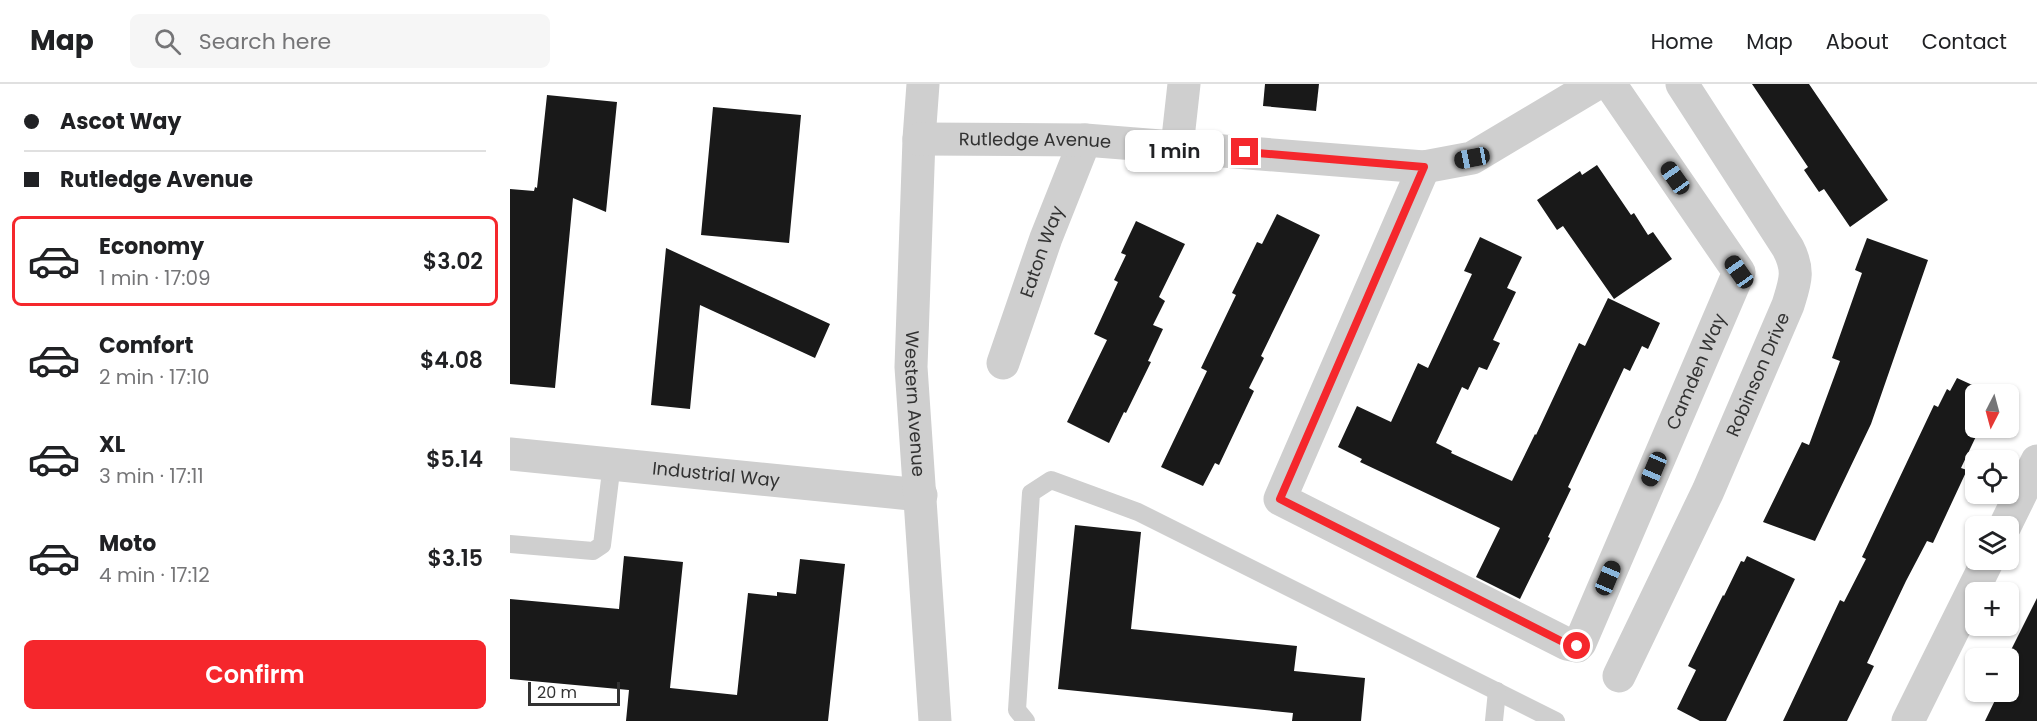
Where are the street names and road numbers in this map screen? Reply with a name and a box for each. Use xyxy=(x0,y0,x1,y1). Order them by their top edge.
street label: Rutledge Avenue xyxy=(959,126,1112,154)
street label: Eaton Way xyxy=(1014,202,1070,301)
street label: Robinson Drive xyxy=(1720,308,1795,440)
street label: Camden Way xyxy=(1660,310,1732,434)
street label: Western Avenue xyxy=(899,330,931,478)
street label: Industrial Way xyxy=(651,455,781,493)

